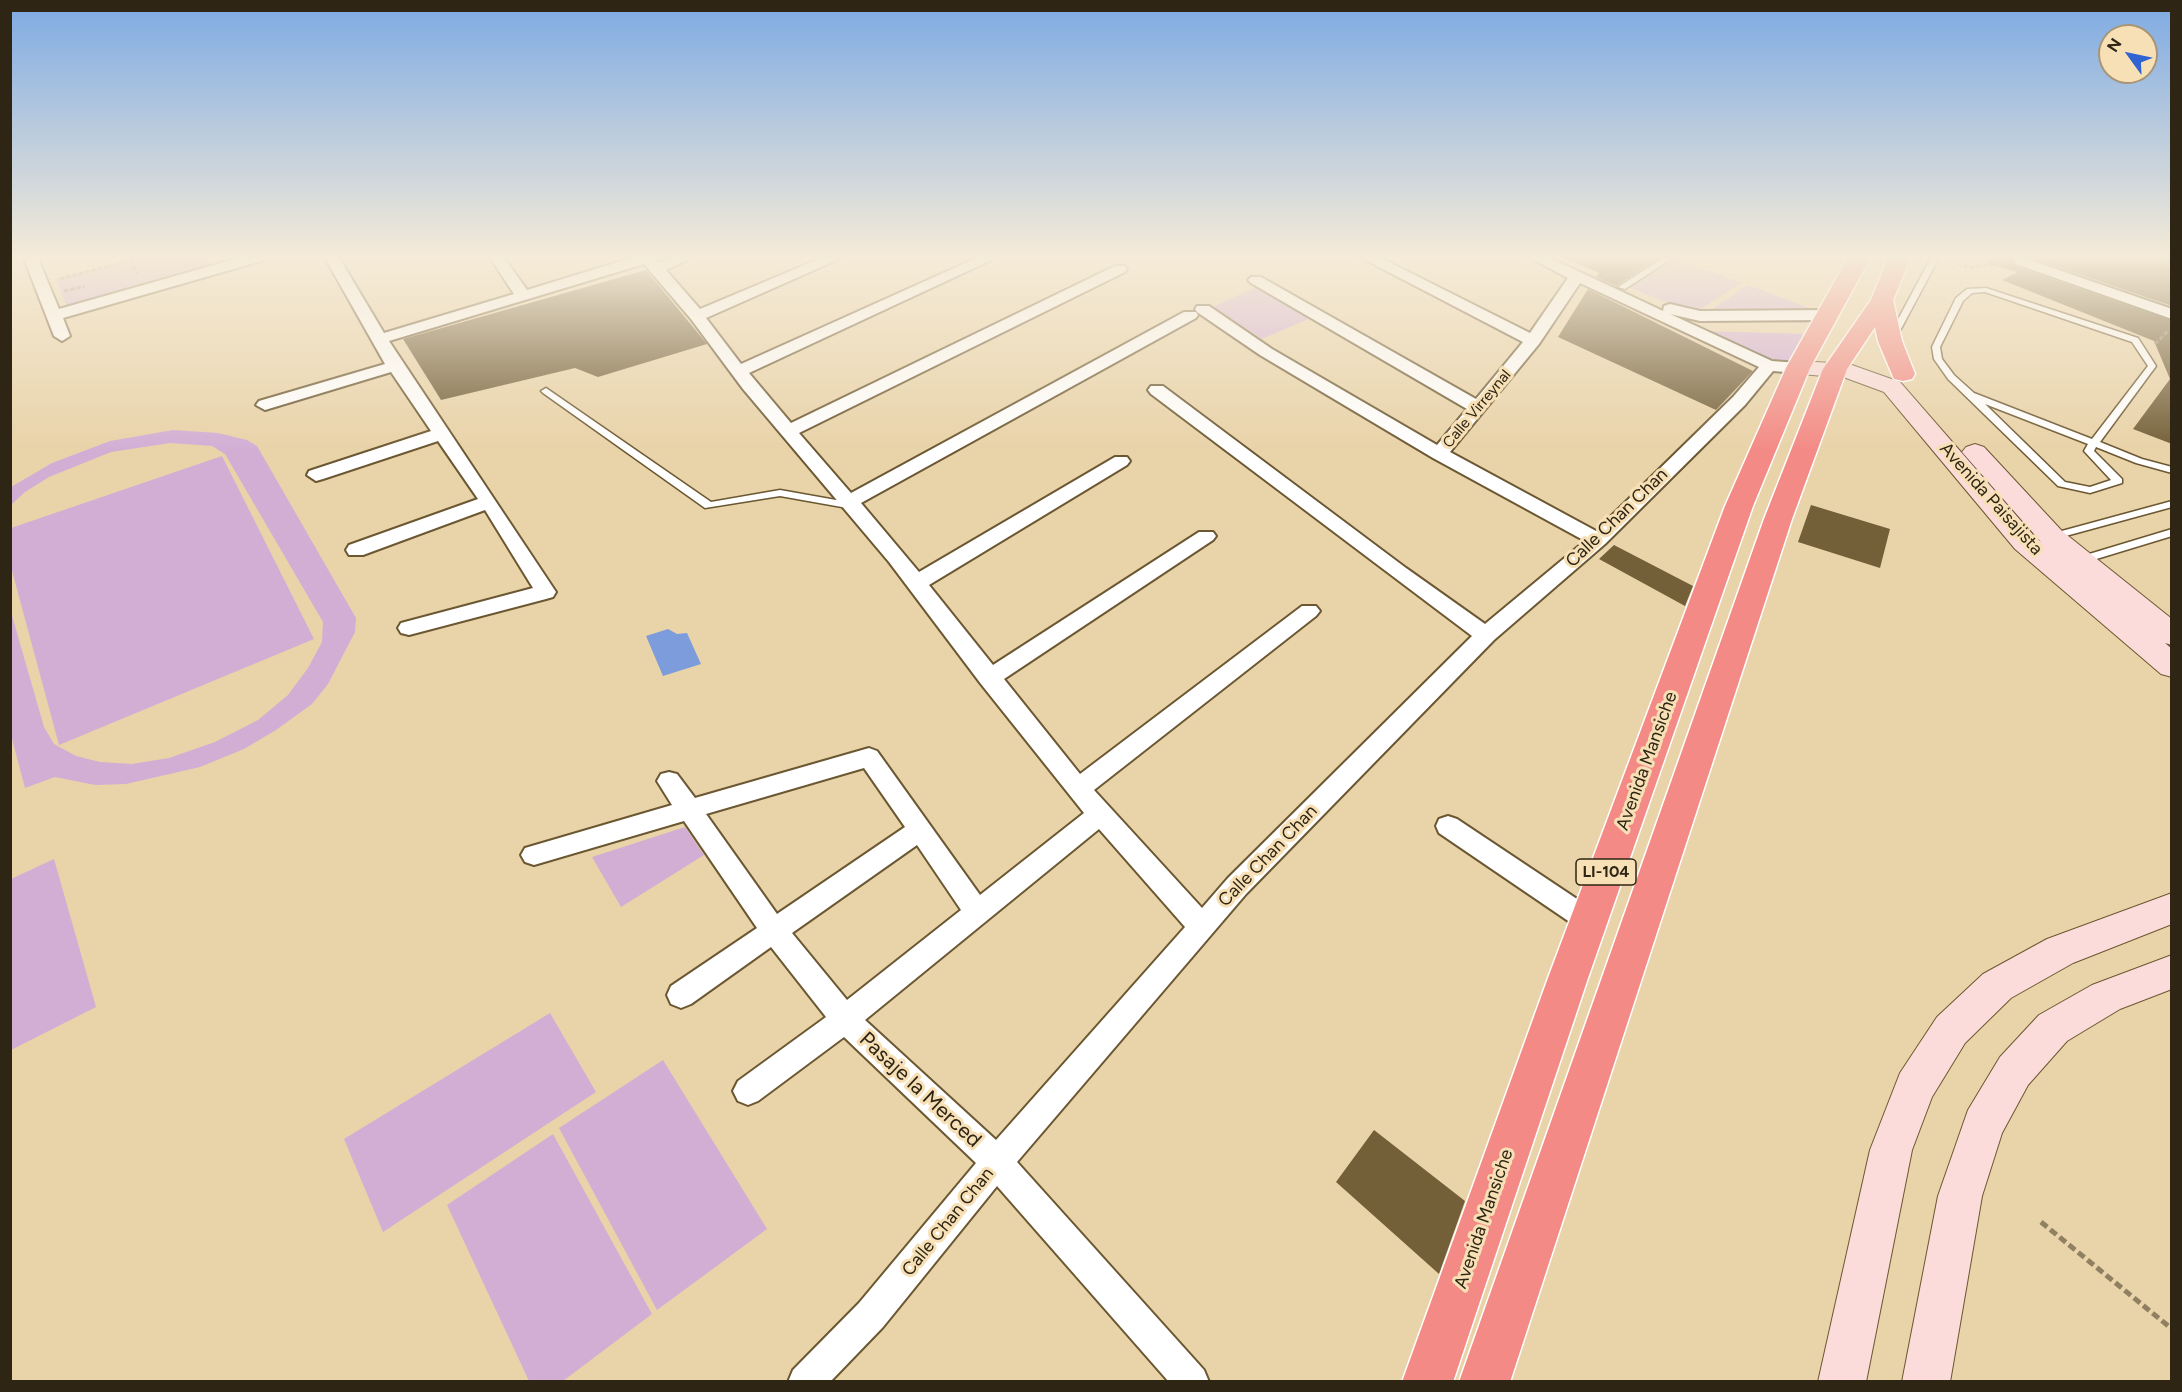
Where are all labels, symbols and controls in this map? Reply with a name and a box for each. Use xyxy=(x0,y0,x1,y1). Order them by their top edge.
north arrow xyxy=(2098,24,2158,84)
text: N xyxy=(2103,35,2125,55)
street label: Calle Virreynal xyxy=(1439,366,1515,452)
street label: Avenida Paisajista xyxy=(1935,438,2047,560)
street label: Calle Chan Chan xyxy=(1562,464,1672,572)
street label: Avenida Mansiche xyxy=(1612,689,1682,833)
street label: Calle Chan Chan xyxy=(1214,801,1322,911)
road number: LI-104 xyxy=(1576,859,1636,885)
street label: Pasaje la Merced xyxy=(854,1027,986,1153)
street label: Avenida Mansiche xyxy=(1450,1146,1518,1292)
street label: Calle Chan Chan xyxy=(898,1163,998,1281)

